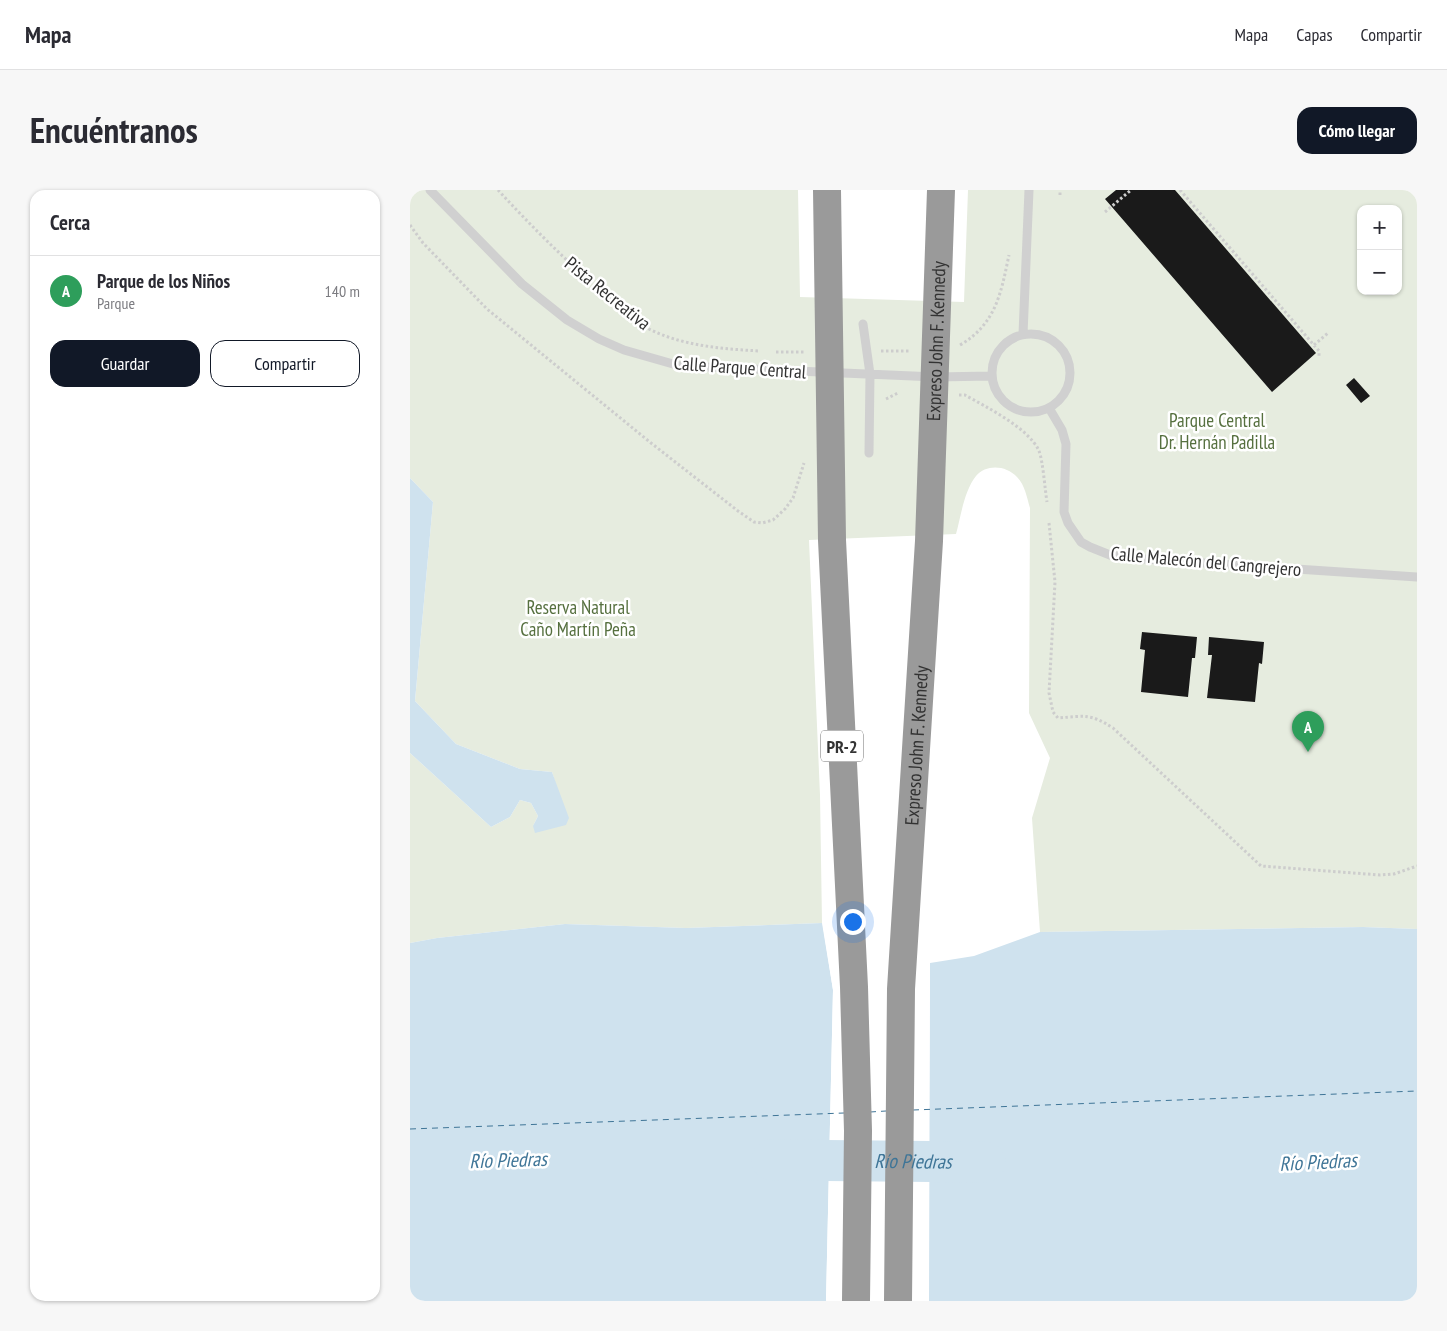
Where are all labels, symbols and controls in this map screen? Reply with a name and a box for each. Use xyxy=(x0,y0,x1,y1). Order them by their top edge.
text: Mapa xyxy=(25,19,72,50)
text: Mapa xyxy=(1235,23,1268,46)
text: Capas xyxy=(1296,23,1333,46)
text: Compartir xyxy=(1361,23,1422,46)
text: Encuéntranos xyxy=(30,107,198,153)
button: Cómo llegar xyxy=(1297,107,1417,154)
map controls xyxy=(1357,205,1402,295)
button: + xyxy=(1357,205,1402,250)
text: Cerca xyxy=(50,209,90,236)
button: − xyxy=(1357,250,1402,295)
street label: Pista Recreativa xyxy=(560,251,656,335)
street label: Expreso John F. Kennedy xyxy=(921,260,951,421)
text: Parque de los Niños xyxy=(97,269,230,293)
text: A xyxy=(62,281,70,301)
text: 140 m xyxy=(325,281,360,301)
text: Parque xyxy=(97,293,135,313)
button: Guardar xyxy=(50,340,200,387)
button: Compartir xyxy=(210,340,360,387)
street label: Calle Parque Central xyxy=(673,350,808,384)
park label: Parque Central Dr. Hernán Padilla xyxy=(1159,408,1275,454)
street label: Calle Malecón del Cangrejero xyxy=(1110,541,1302,581)
park label: Reserva Natural Caño Martín Peña xyxy=(520,595,636,641)
street label: Expreso John F. Kennedy xyxy=(899,664,933,826)
pin: A xyxy=(1292,711,1324,752)
road number: PR-2 xyxy=(821,730,863,762)
your location xyxy=(840,909,866,935)
water label: Río Piedras xyxy=(469,1146,549,1174)
water label: Río Piedras xyxy=(1279,1147,1360,1177)
water label: Río Piedras xyxy=(874,1148,954,1175)

